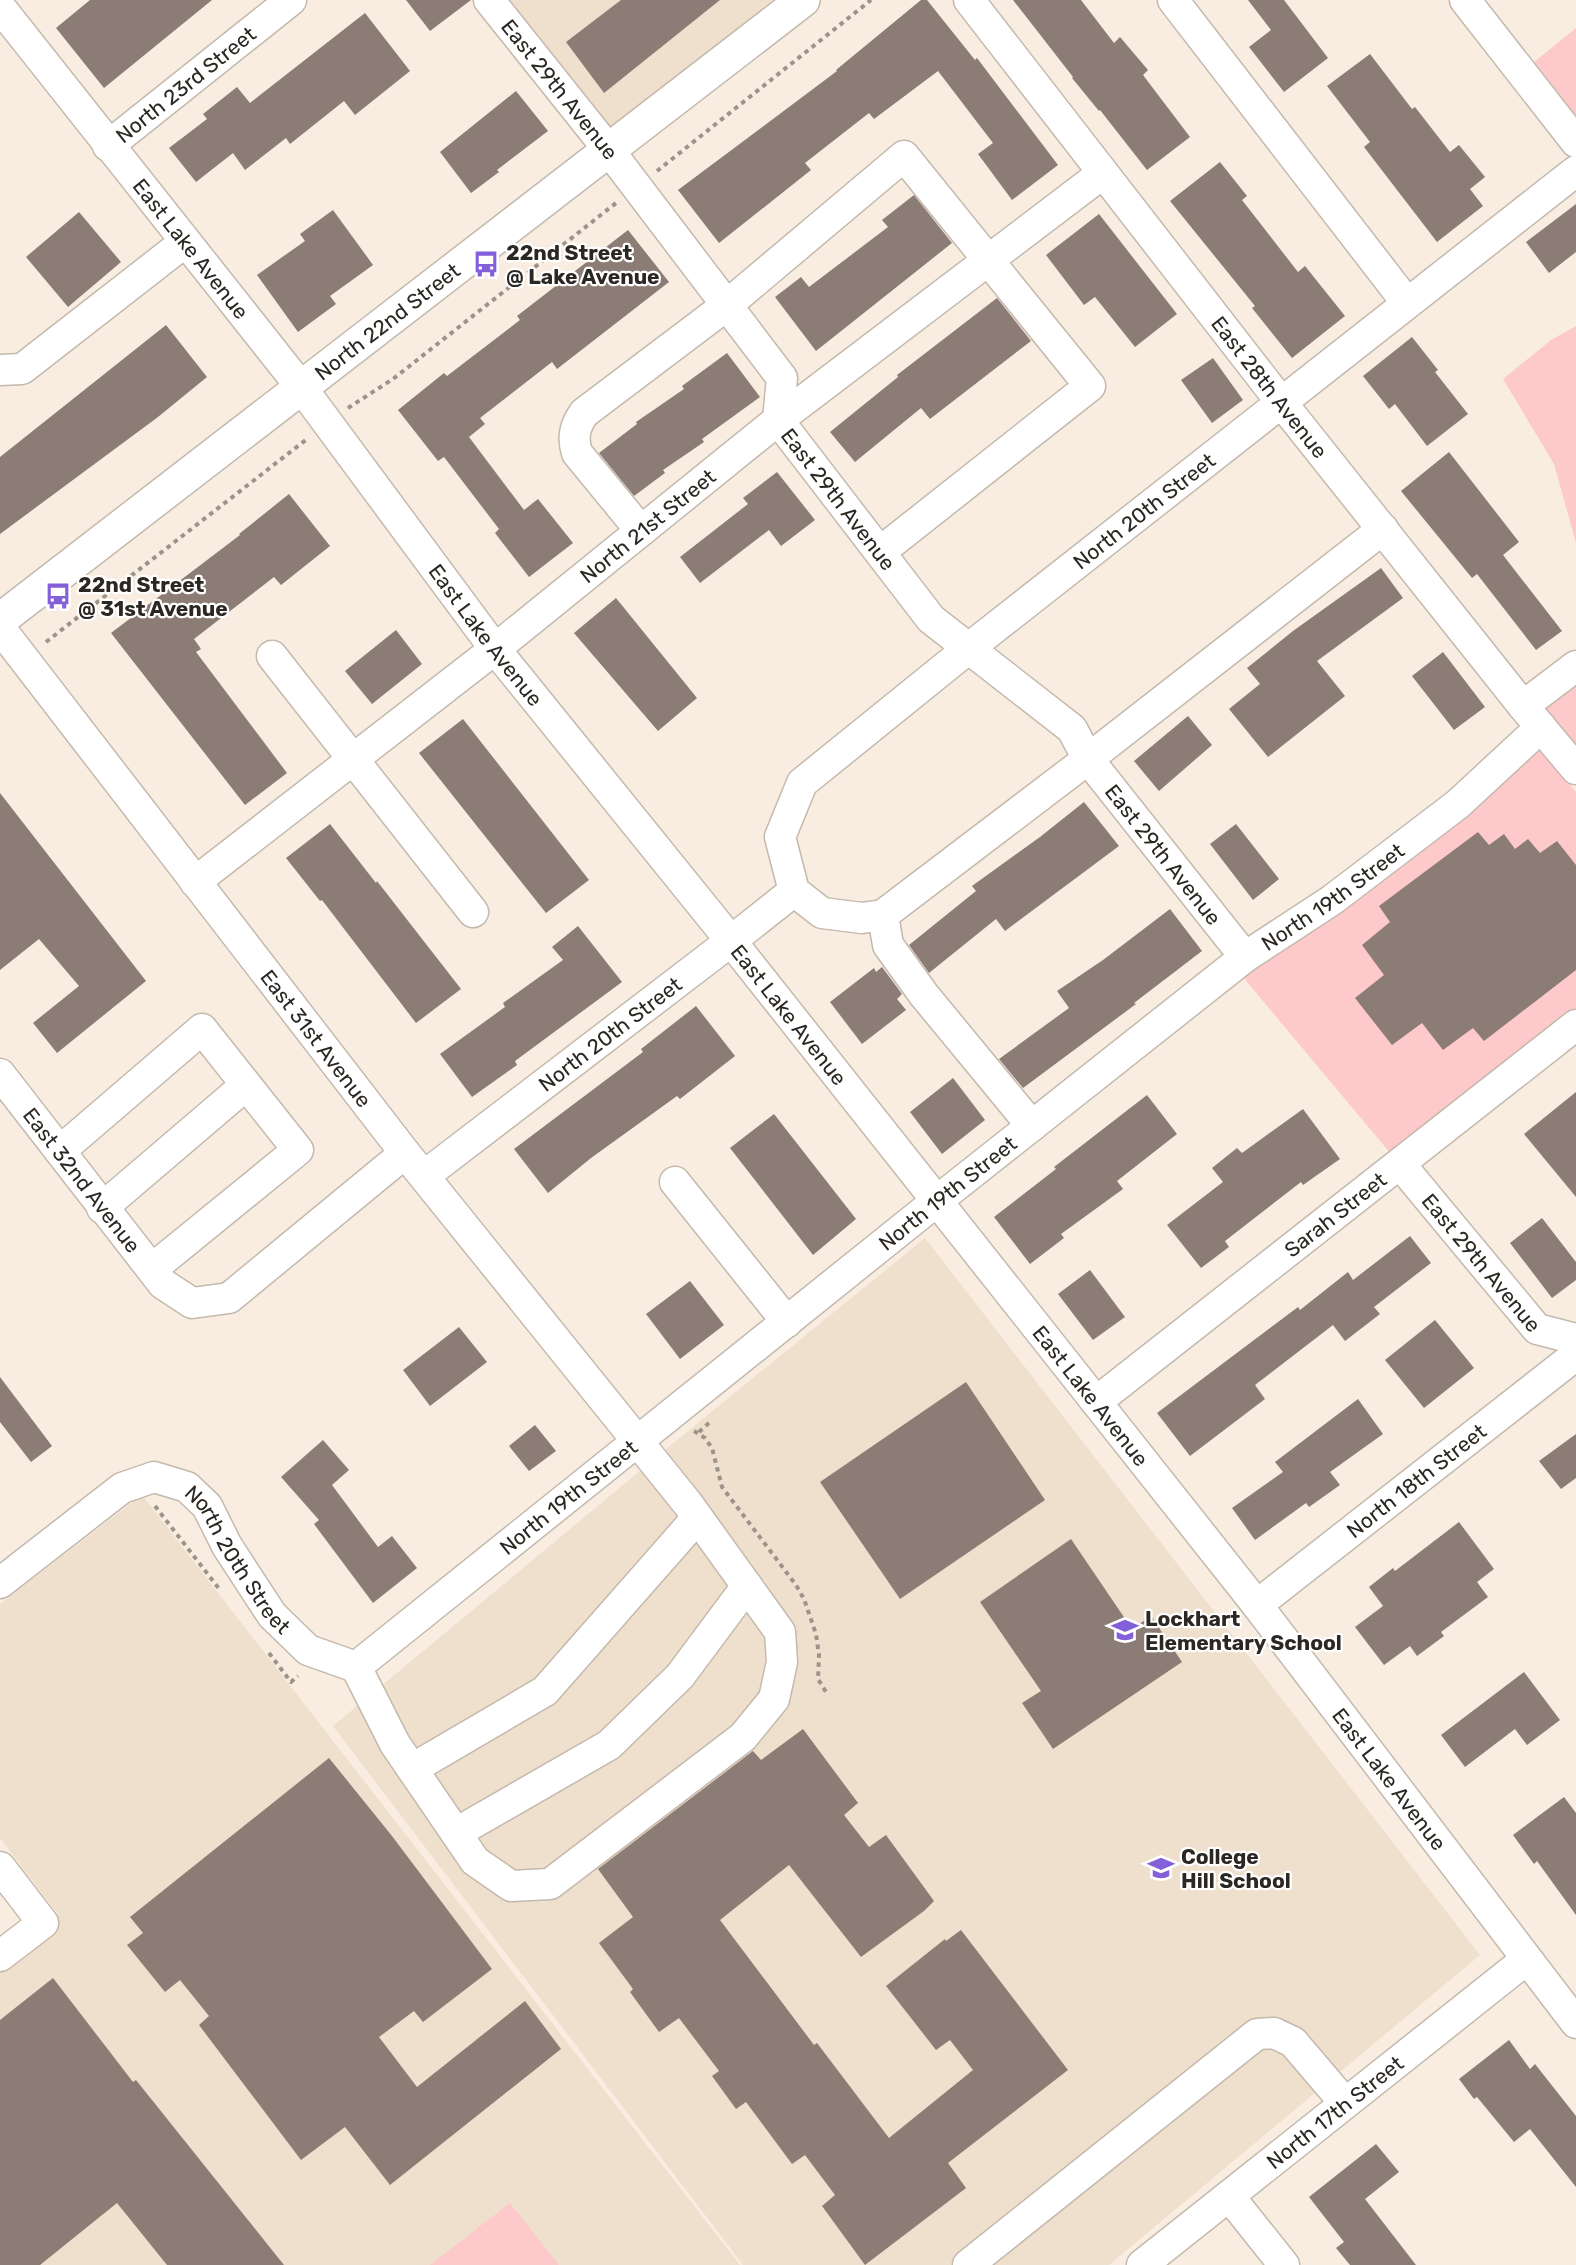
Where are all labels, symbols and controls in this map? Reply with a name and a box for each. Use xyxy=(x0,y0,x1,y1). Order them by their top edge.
street label: East 29th Avenue xyxy=(497,14,624,164)
street label: North 23rd Street xyxy=(110,21,260,148)
street label: East Lake Avenue xyxy=(128,173,254,324)
place label: 22nd Street @ Lake Avenue xyxy=(506,240,660,289)
bus stop icon: 22nd Street @ Lake Avenue xyxy=(471,249,501,279)
street label: North 22nd Street xyxy=(310,257,465,385)
street label: East 28th Avenue xyxy=(1206,311,1333,463)
street label: East 29th Avenue xyxy=(776,423,901,575)
street label: North 20th Street xyxy=(1068,447,1220,574)
street label: North 21st Street xyxy=(575,463,720,588)
street label: East Lake Avenue xyxy=(424,559,548,711)
place label: 22nd Street @ 31st Avenue xyxy=(78,572,228,621)
bus stop icon: 22nd Street @ 31st Avenue xyxy=(43,581,73,611)
street label: East 29th Avenue xyxy=(1100,779,1227,930)
street label: North 19th Street xyxy=(1256,837,1409,956)
street label: East Lake Avenue xyxy=(726,939,852,1090)
street label: East 31st Avenue xyxy=(256,964,377,1112)
street label: North 20th Street xyxy=(533,971,686,1096)
street label: East 32nd Avenue xyxy=(18,1102,146,1257)
street label: North 19th Street xyxy=(873,1130,1021,1255)
street label: Sarah Street xyxy=(1279,1166,1391,1262)
street label: East 29th Avenue xyxy=(1417,1188,1546,1337)
street label: East Lake Avenue xyxy=(1028,1320,1154,1471)
street label: North 18th Street xyxy=(1341,1418,1491,1543)
street label: North 19th Street xyxy=(494,1434,642,1559)
street label: North 20th Street xyxy=(180,1480,296,1639)
place label: Lockhart Elementary School xyxy=(1145,1606,1342,1655)
school or university icon: Lockhart Elementary School xyxy=(1110,1615,1140,1645)
street label: East Lake Avenue xyxy=(1328,1703,1452,1855)
place label: College Hill School xyxy=(1181,1844,1291,1893)
school or university icon: College Hill School xyxy=(1146,1853,1176,1883)
street label: North 17th Street xyxy=(1261,2050,1408,2174)

